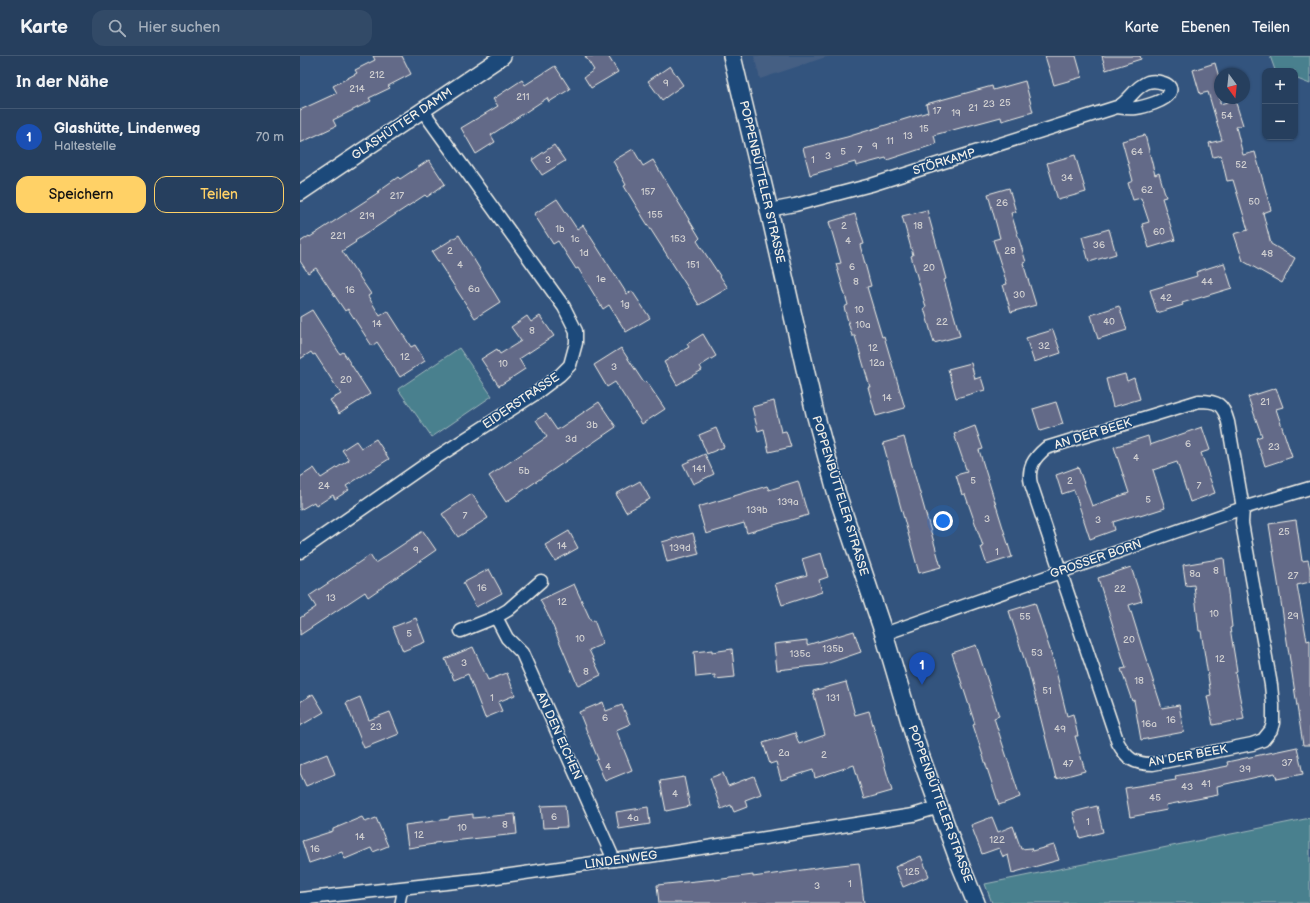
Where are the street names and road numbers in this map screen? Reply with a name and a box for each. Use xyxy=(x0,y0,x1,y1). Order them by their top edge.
street label: GLASHÜTTER DAMM xyxy=(348,84,455,163)
street label: POPPENBÜTTELER STRASSE xyxy=(736,99,789,265)
street label: STÖRKAMP xyxy=(911,144,978,179)
street label: EIDERSTRASSE xyxy=(480,370,562,432)
street label: POPPENBÜTTELER STRASSE xyxy=(808,414,873,578)
street label: AN DER BEEK xyxy=(1053,415,1134,453)
street label: GROSSER BORN xyxy=(1048,536,1144,582)
street label: AN DEN EICHEN xyxy=(533,690,585,782)
street label: POPPENBÜTTELER STRASSE xyxy=(904,723,977,885)
street label: AN DER BEEK xyxy=(1147,742,1229,770)
street label: LINDENWEG xyxy=(584,847,658,873)

